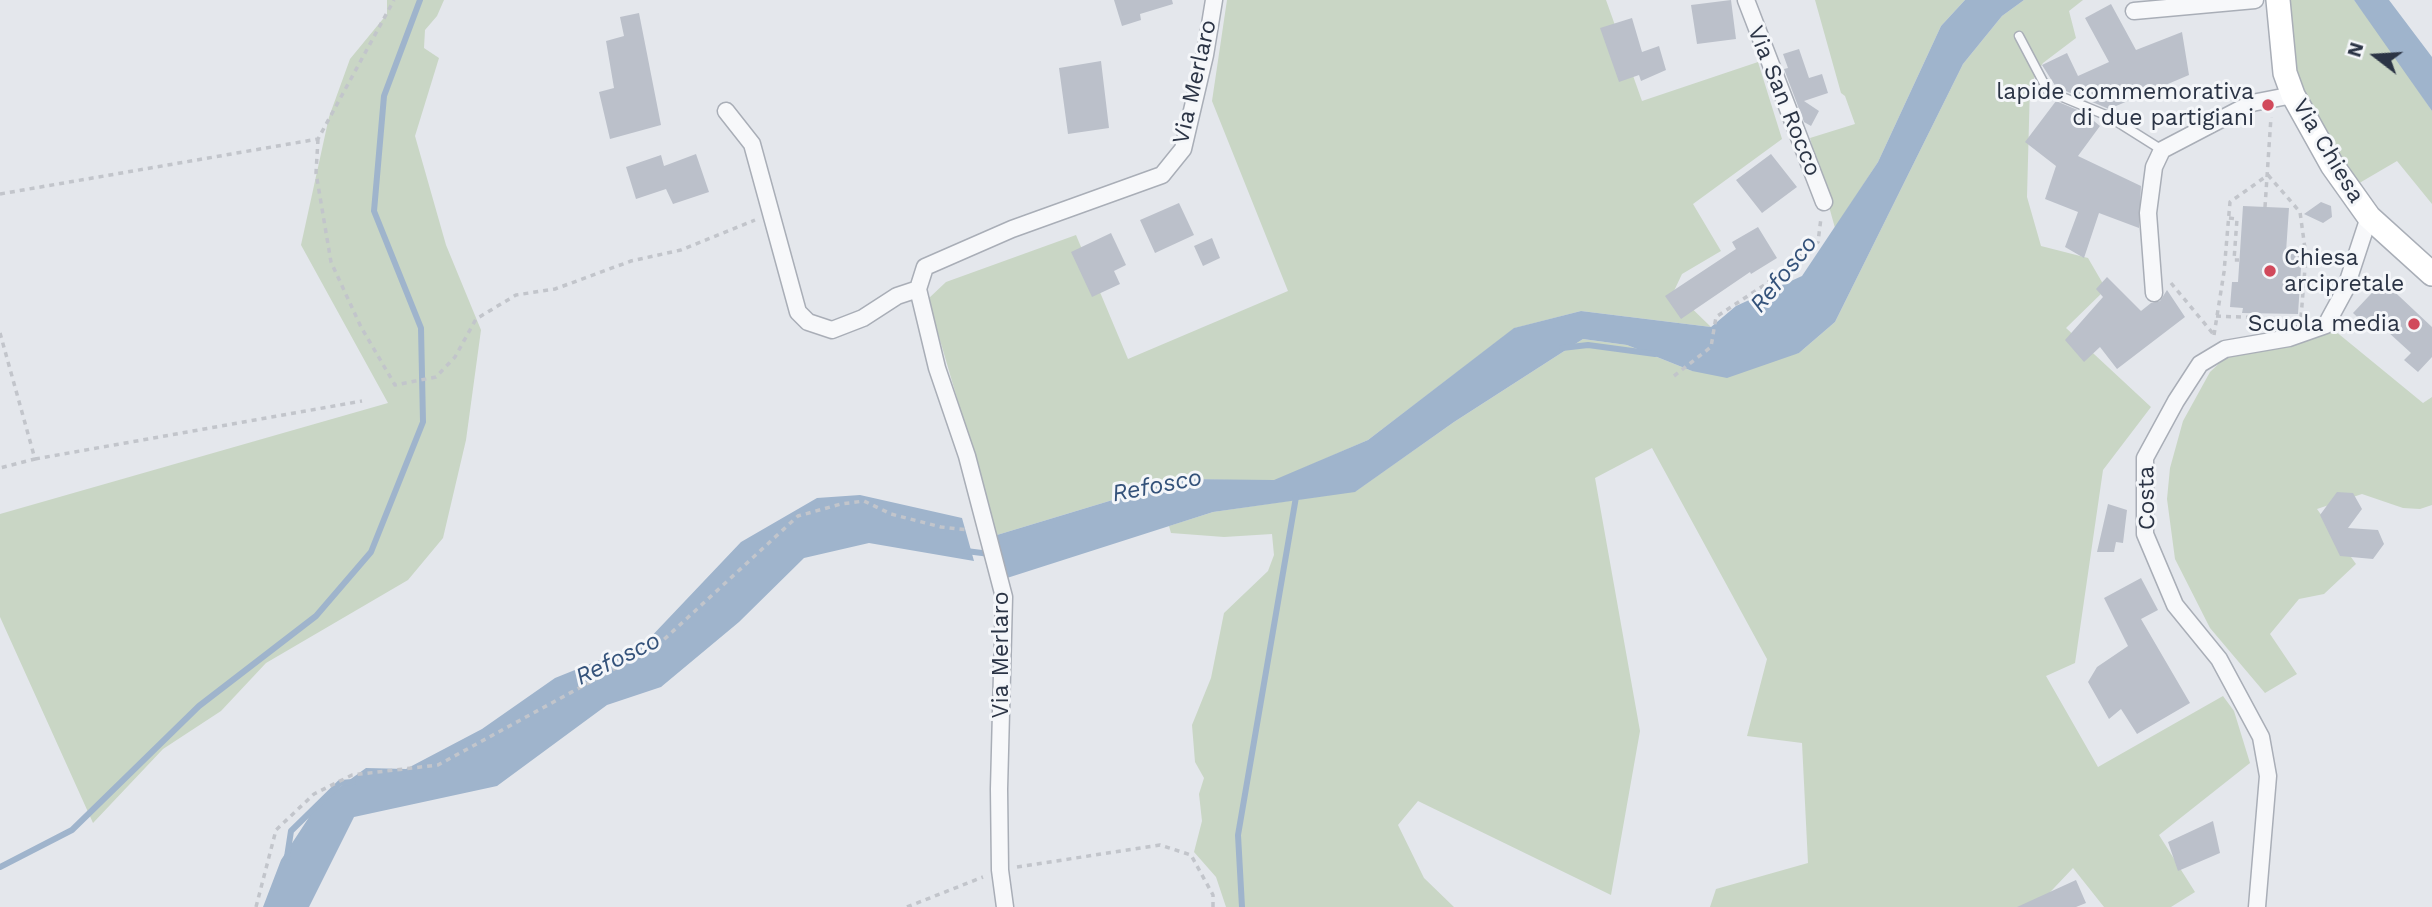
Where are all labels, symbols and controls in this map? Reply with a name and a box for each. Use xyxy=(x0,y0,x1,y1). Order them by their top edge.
street label: Via Merlaro xyxy=(1167,17,1223,147)
north arrow xyxy=(2341,21,2411,91)
street label: Via San Rocco xyxy=(1741,22,1827,180)
text: N xyxy=(2342,40,2368,60)
place label: lapide commemorativa di due partigiani xyxy=(1996,78,2254,132)
street label: Via Chiesa xyxy=(2286,94,2370,208)
marker: lapide commemorativa di due partigiani xyxy=(2260,97,2276,113)
water label: Refosco xyxy=(1744,230,1824,318)
place label: Chiesa arcipretale xyxy=(2284,244,2404,298)
marker: Chiesa arcipretale xyxy=(2262,263,2278,279)
place label: Scuola media xyxy=(2248,310,2400,338)
marker: Scuola media xyxy=(2406,316,2422,332)
water label: Refosco xyxy=(1110,463,1204,509)
street label: Costa xyxy=(2133,466,2161,530)
street label: Via Merlaro xyxy=(987,592,1015,718)
water label: Refosco xyxy=(571,626,665,692)

